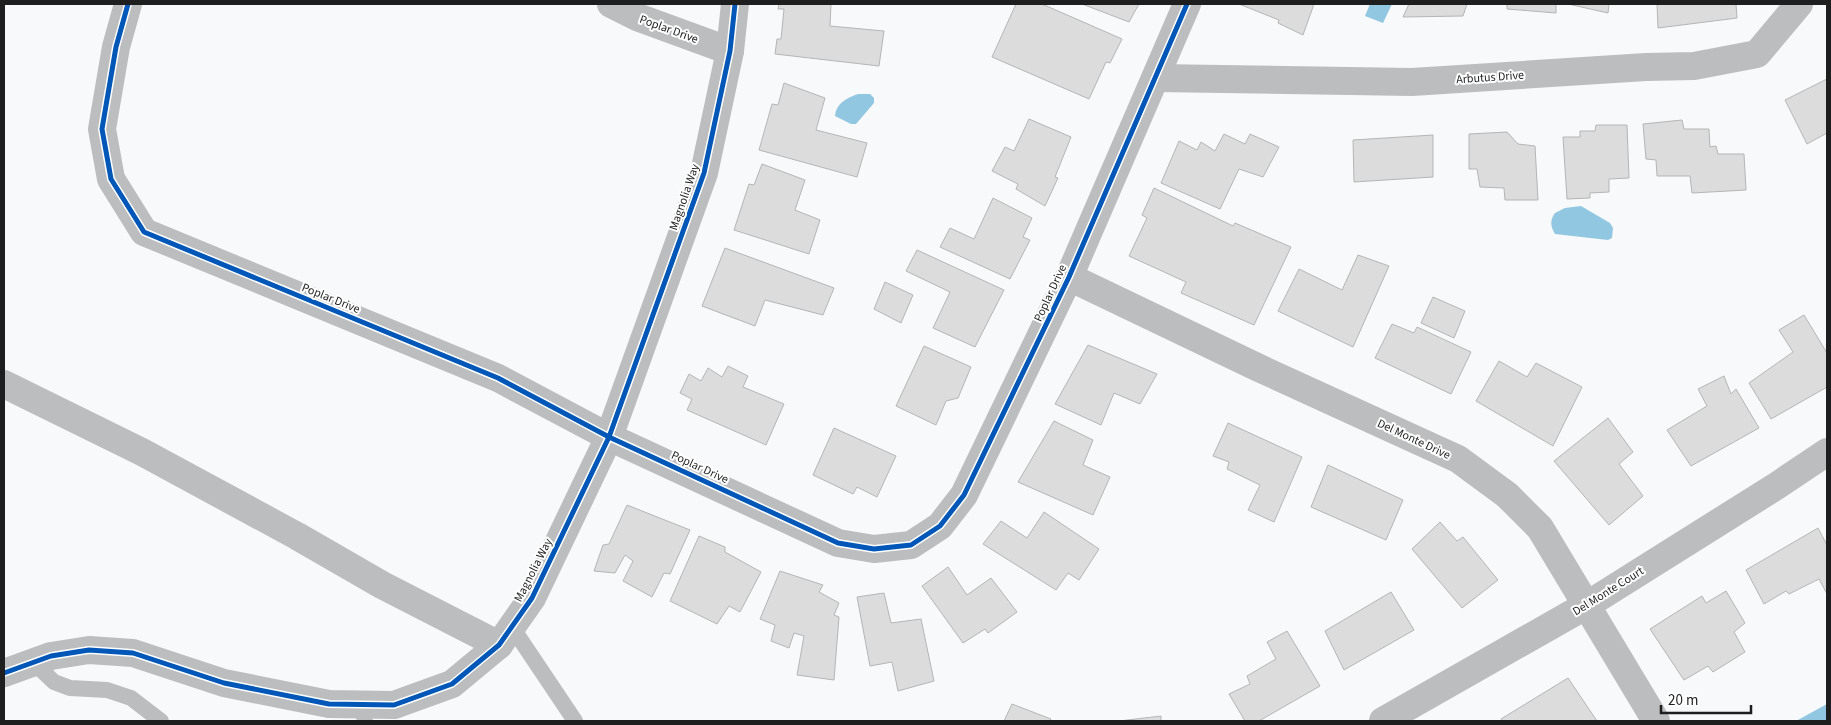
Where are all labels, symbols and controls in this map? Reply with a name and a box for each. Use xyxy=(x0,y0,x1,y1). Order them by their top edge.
street label: Poplar Drive xyxy=(637,11,701,48)
street label: Arbutus Drive xyxy=(1456,67,1525,88)
street label: Magnolia Way xyxy=(665,161,704,233)
street label: Poplar Drive xyxy=(1030,262,1071,325)
street label: Poplar Drive xyxy=(299,279,362,318)
street label: Del Monte Drive xyxy=(1374,415,1453,464)
street label: Poplar Drive xyxy=(668,447,731,488)
street label: Magnolia Way xyxy=(510,535,557,605)
street label: Del Monte Court xyxy=(1569,563,1647,620)
scale bar xyxy=(1661,682,1751,714)
text: 20 m xyxy=(1668,690,1698,711)

